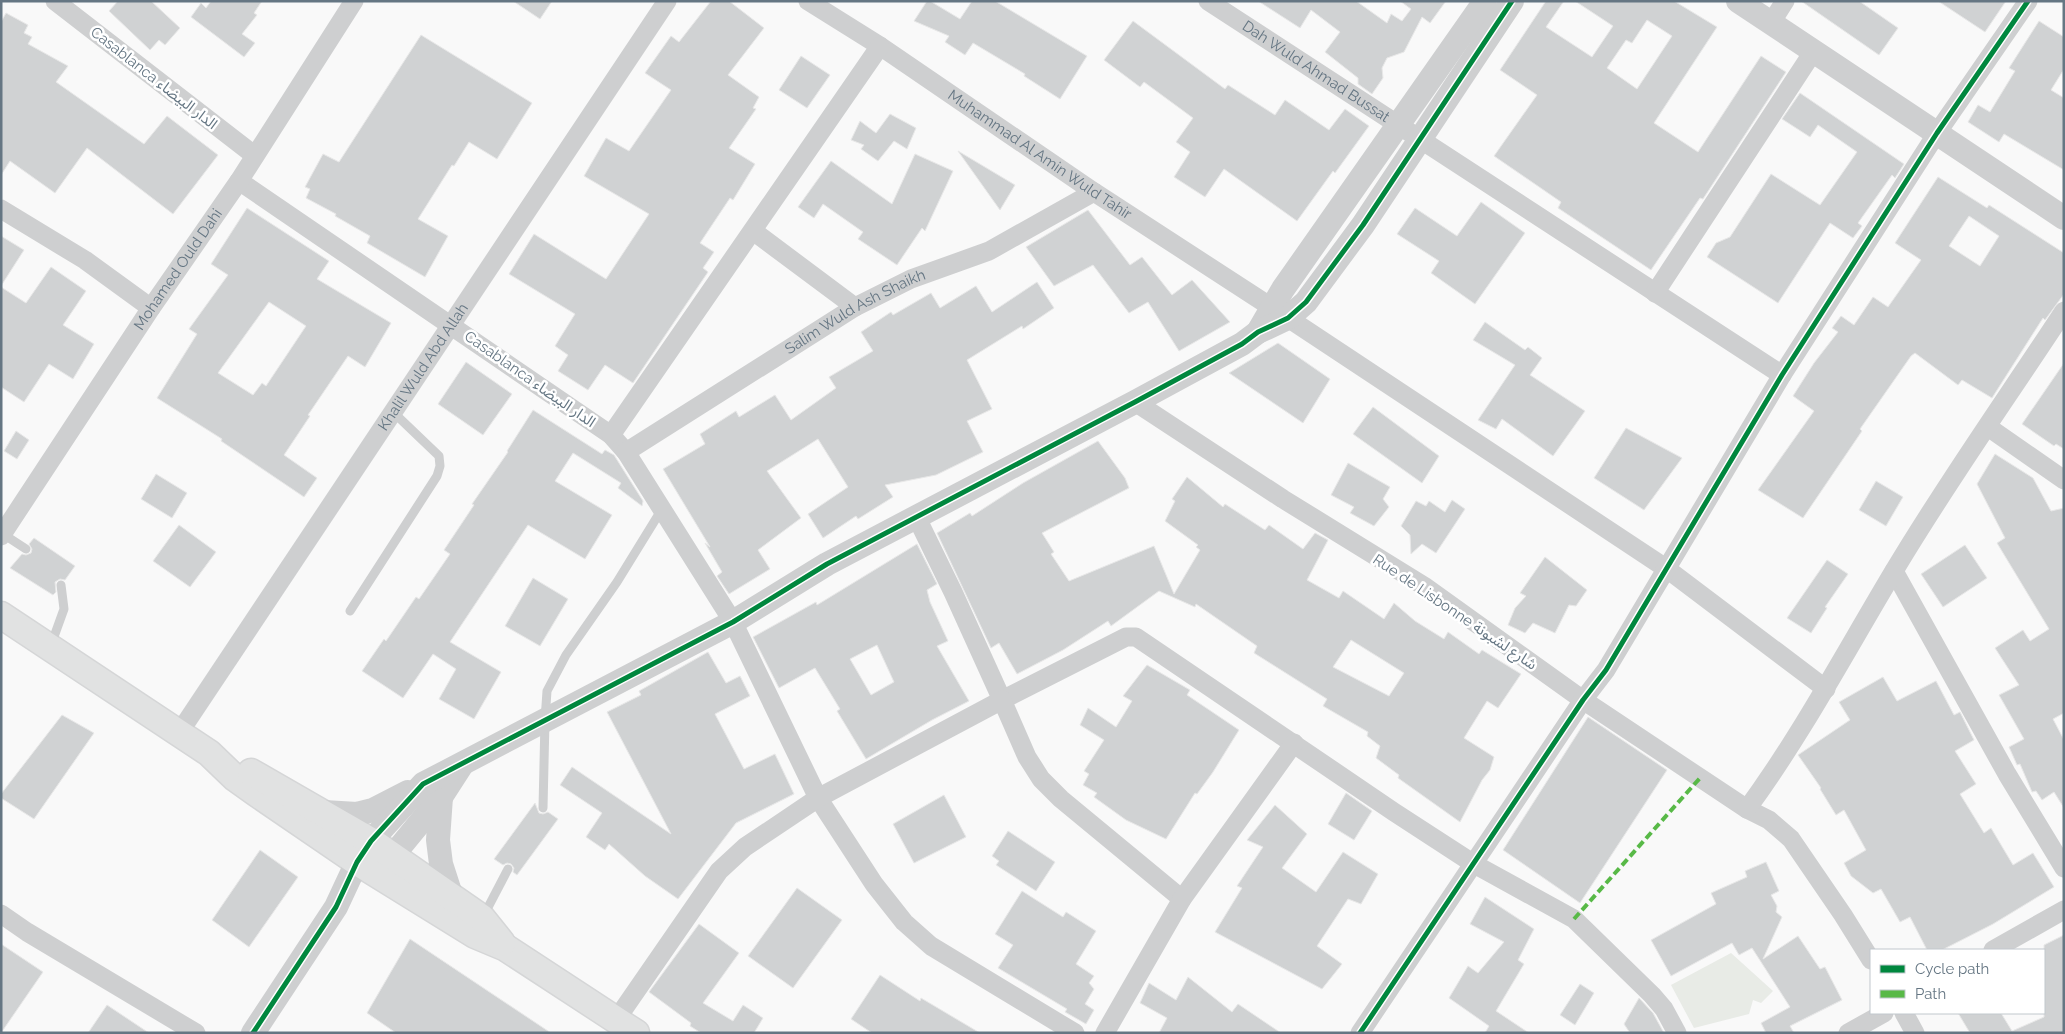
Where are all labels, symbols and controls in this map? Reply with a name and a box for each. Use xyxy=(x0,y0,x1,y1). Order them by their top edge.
street label: Dah Wuld Ahmad Bussat xyxy=(1239,17,1393,126)
street label: Casablanca الدار البيضاء xyxy=(87,23,221,133)
street label: Muhammad Al Amin Wuld Tahir xyxy=(944,86,1136,223)
street label: Mohamed Ould Dahi xyxy=(130,205,226,333)
street label: Salim Wuld Ash Shaikh xyxy=(781,266,928,358)
street label: Khalil Wuld Abd Allah xyxy=(374,300,472,434)
street label: Casablanca الدار البيضاء xyxy=(461,327,599,431)
street label: Rue de Lisbonne شارع لشبونة xyxy=(1368,550,1541,676)
legend xyxy=(1870,949,2045,1014)
text: Cycle path xyxy=(1915,960,1989,978)
text: Path xyxy=(1915,985,1946,1003)

